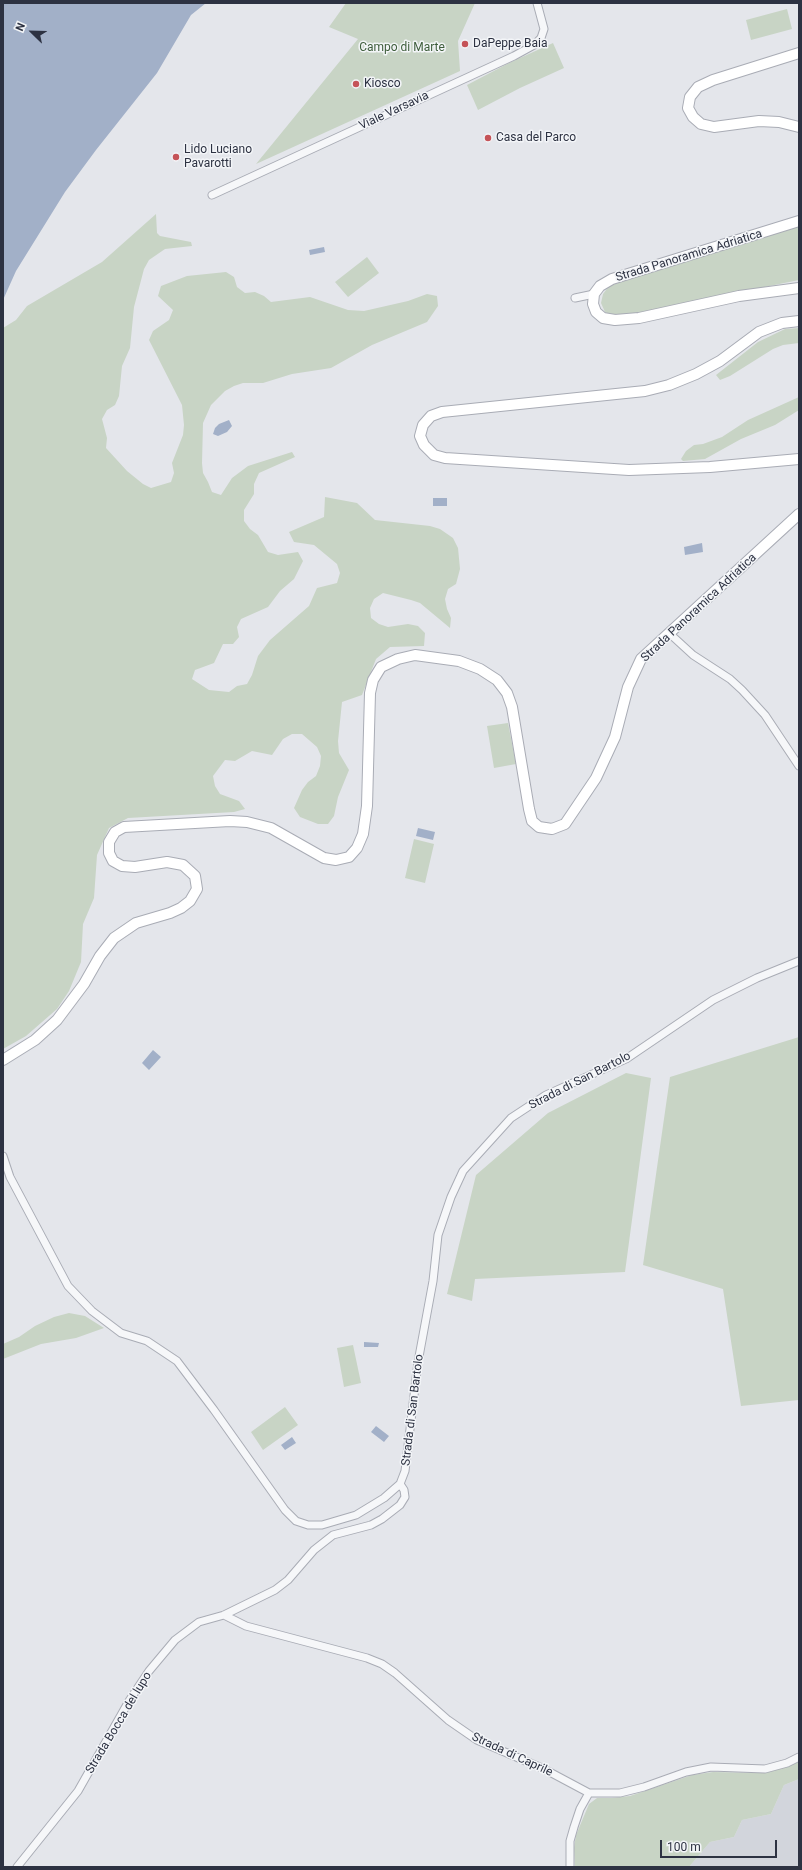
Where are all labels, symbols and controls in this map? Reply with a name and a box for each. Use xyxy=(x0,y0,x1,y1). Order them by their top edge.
north arrow xyxy=(12,12,52,52)
text: N xyxy=(13,21,28,33)
place label: DaPeppe Baia xyxy=(473,37,548,51)
marker: DaPeppe Baia xyxy=(460,39,470,49)
park label: Campo di Marte xyxy=(359,41,445,55)
place label: Kiosco xyxy=(364,77,401,91)
marker: Kiosco xyxy=(351,79,361,89)
street label: Viale Varsavia xyxy=(357,89,431,133)
place label: Casa del Parco xyxy=(496,131,576,145)
marker: Casa del Parco xyxy=(483,133,493,143)
place label: Lido Luciano Pavarotti xyxy=(184,143,252,171)
marker: Lido Luciano Pavarotti xyxy=(171,152,181,162)
street label: Strada Panoramica Adriatica xyxy=(614,227,764,285)
street label: Strada Panoramica Adriatica xyxy=(638,551,760,665)
street label: Strada di San Bartolo xyxy=(527,1049,633,1113)
street label: Strada di San Bartolo xyxy=(399,1353,427,1467)
street label: Strada Bocca del lupo xyxy=(83,1669,155,1777)
street label: Strada di Caprile xyxy=(469,1730,555,1780)
scale bar xyxy=(662,1832,779,1858)
text: 100 m xyxy=(667,1840,701,1854)

